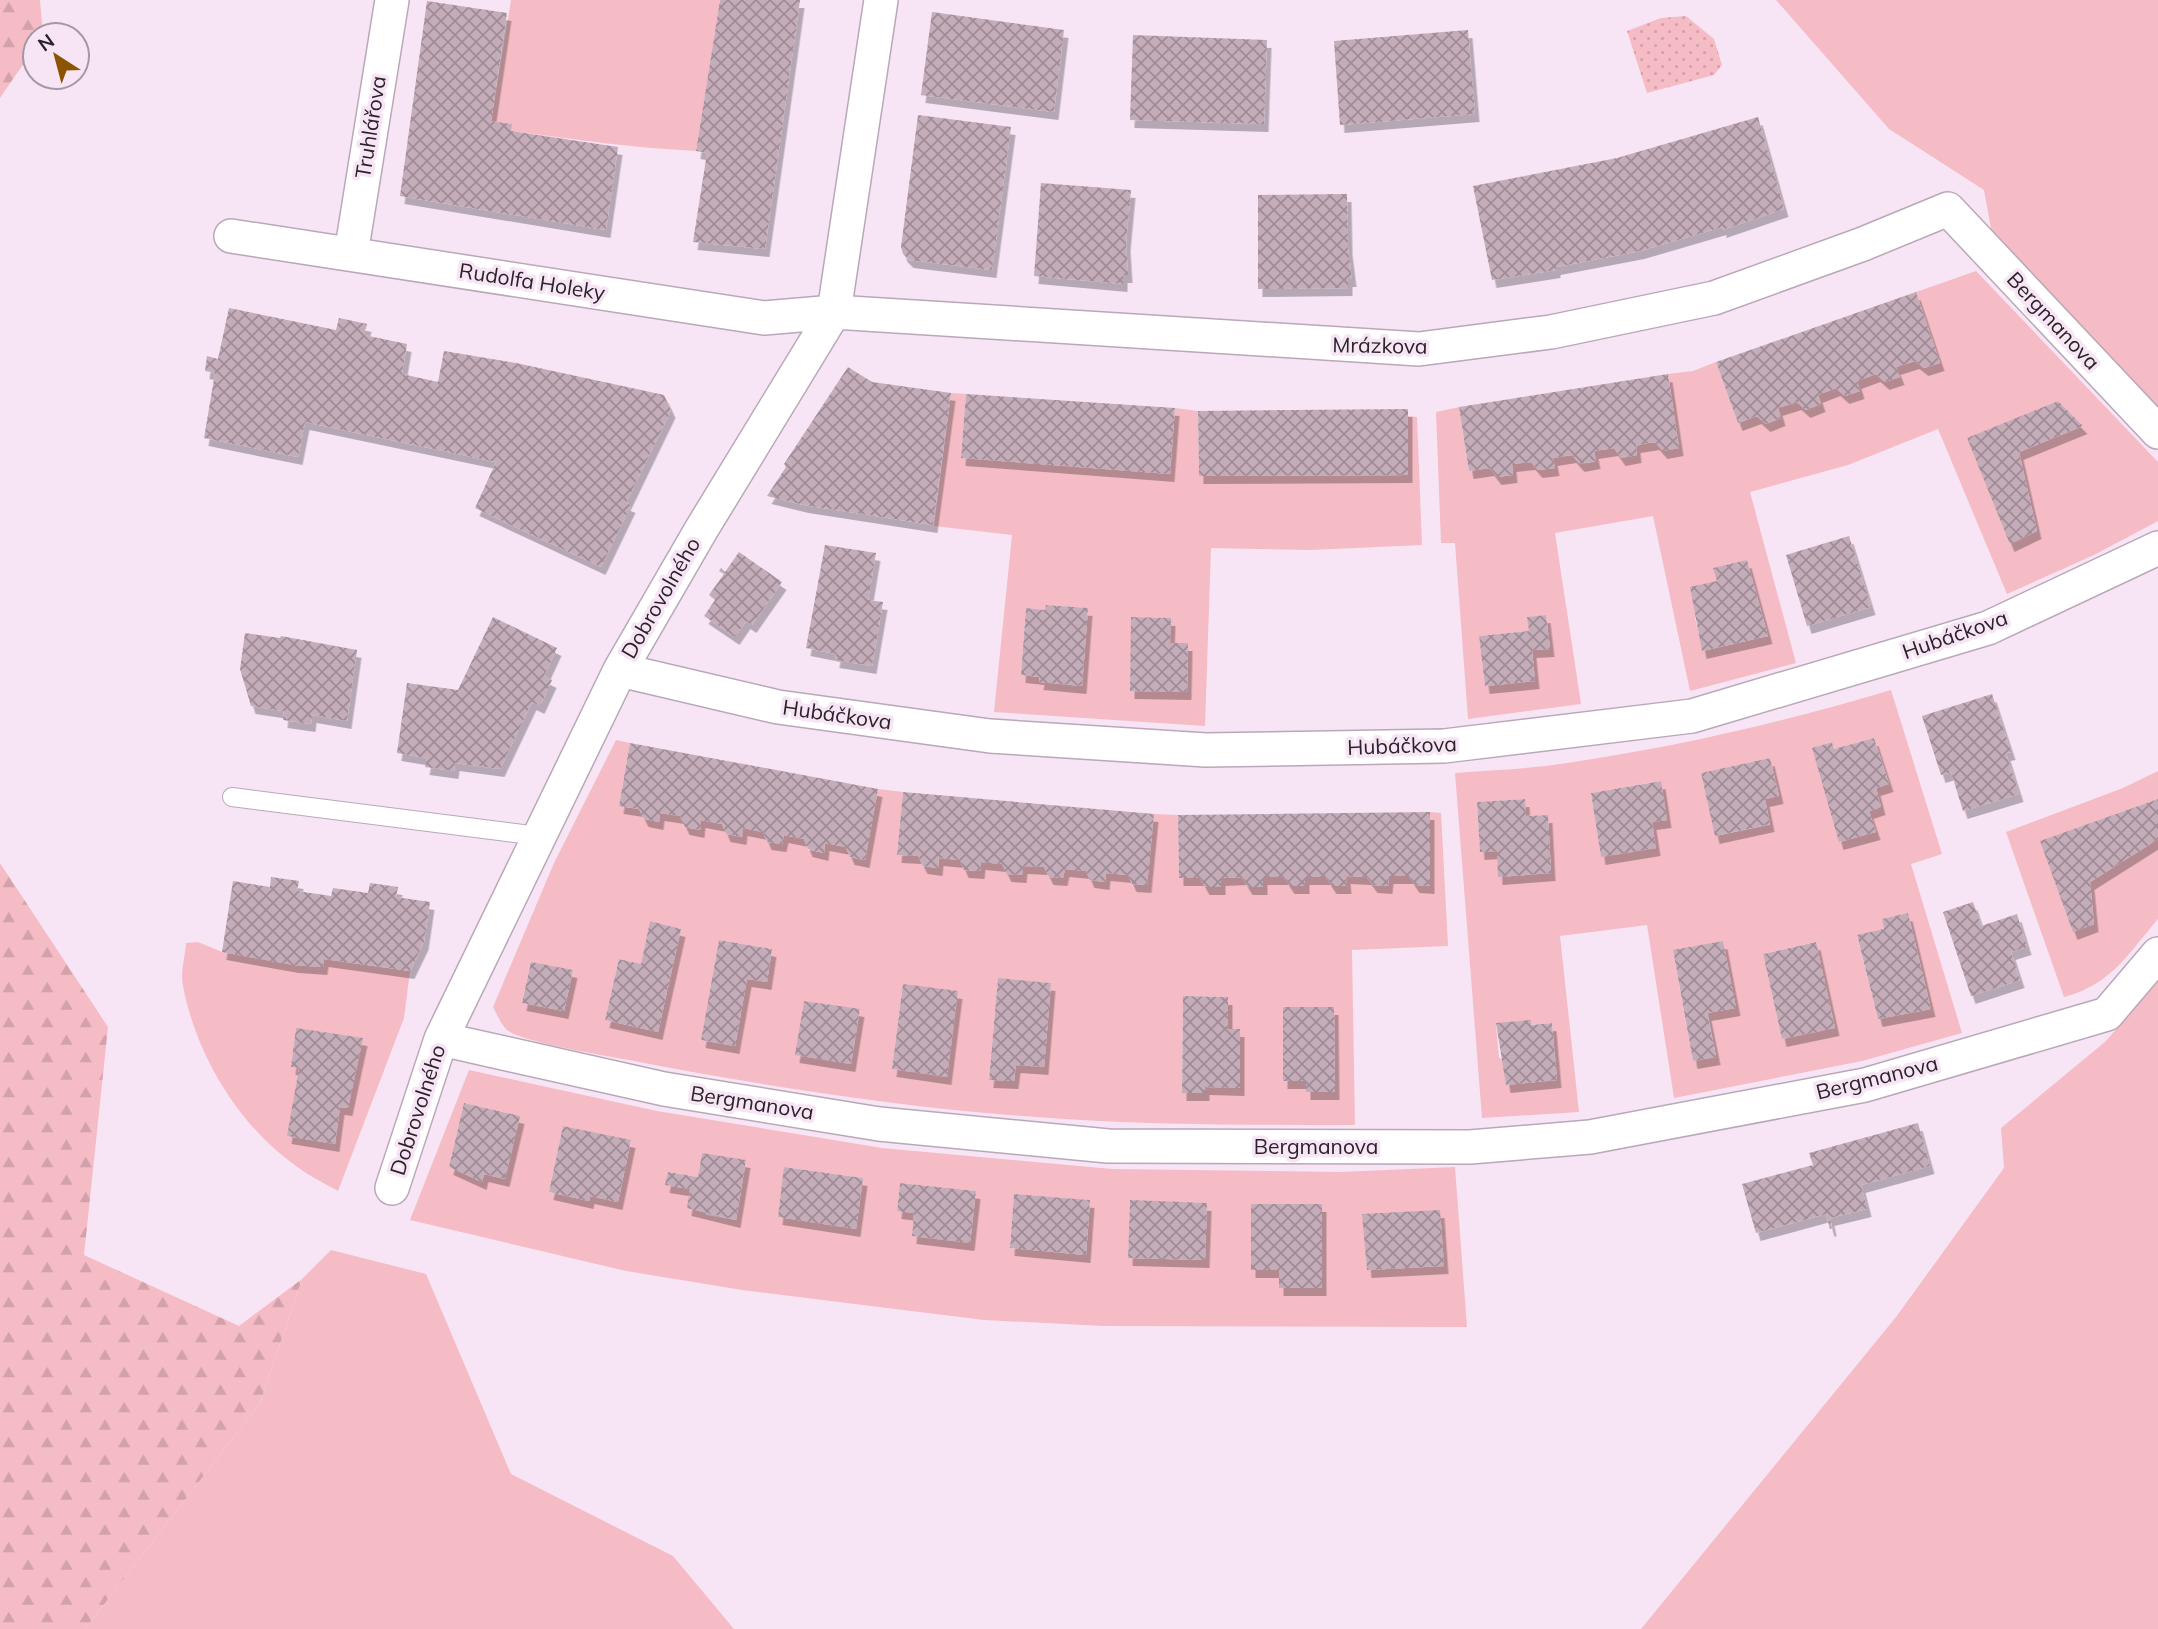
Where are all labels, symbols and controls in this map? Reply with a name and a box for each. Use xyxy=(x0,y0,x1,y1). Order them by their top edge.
north arrow xyxy=(21,21,91,91)
text: N xyxy=(33,28,59,56)
street label: Truhlářova xyxy=(349,74,391,180)
street label: Rudolfa Holeky xyxy=(457,257,607,305)
street label: Bergmanova xyxy=(2002,266,2106,375)
street label: Mrázkova xyxy=(1332,331,1428,359)
street label: Dobrovolného xyxy=(615,532,705,663)
street label: Hubáčkova xyxy=(1899,604,2011,664)
street label: Hubáčkova xyxy=(781,694,893,735)
street label: Hubáčkova xyxy=(1347,730,1457,760)
street label: Dobrovolného xyxy=(384,1041,450,1178)
street label: Bergmanova xyxy=(1813,1049,1940,1105)
street label: Bergmanova xyxy=(689,1079,816,1125)
street label: Bergmanova xyxy=(1254,1133,1378,1159)

